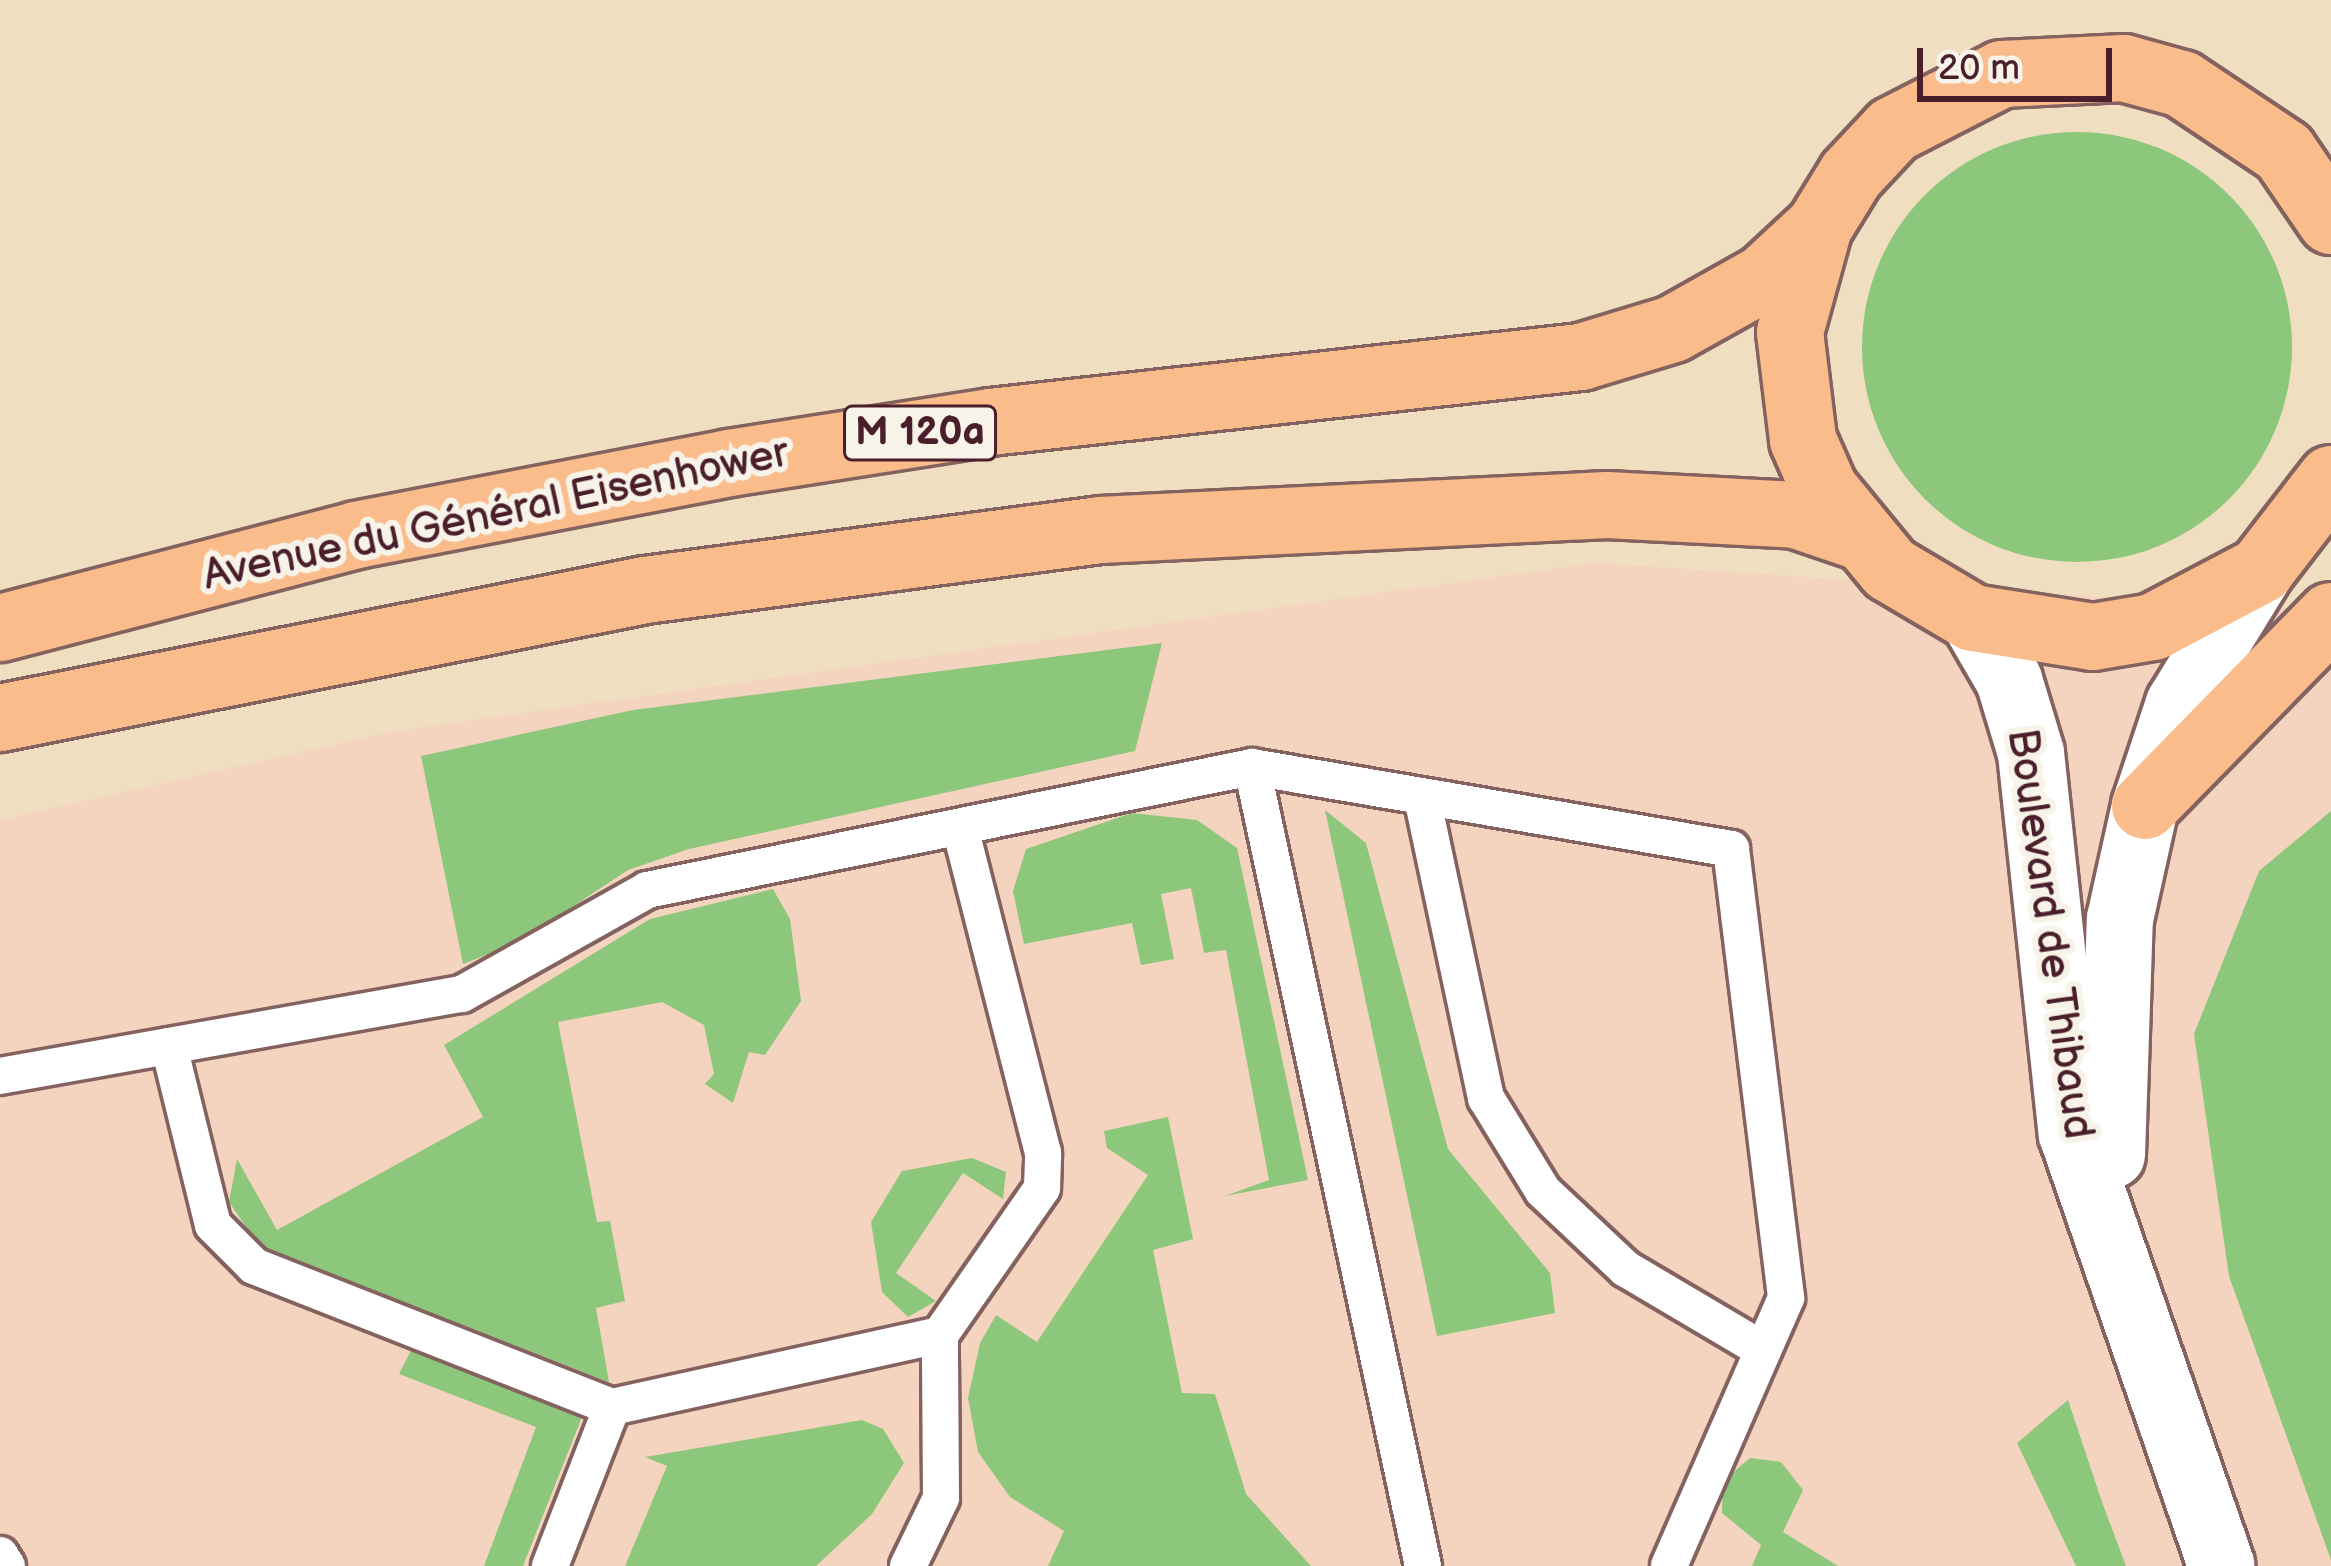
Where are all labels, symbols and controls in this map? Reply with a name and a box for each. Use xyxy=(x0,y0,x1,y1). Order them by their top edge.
scale bar xyxy=(1923,24,2118,98)
text: 20 m xyxy=(1938,47,2020,90)
road number: M 120a xyxy=(842,400,998,466)
street label: Avenue du Général Eisenhower xyxy=(199,428,793,602)
street label: Boulevard de Thibaud xyxy=(1995,725,2103,1143)

